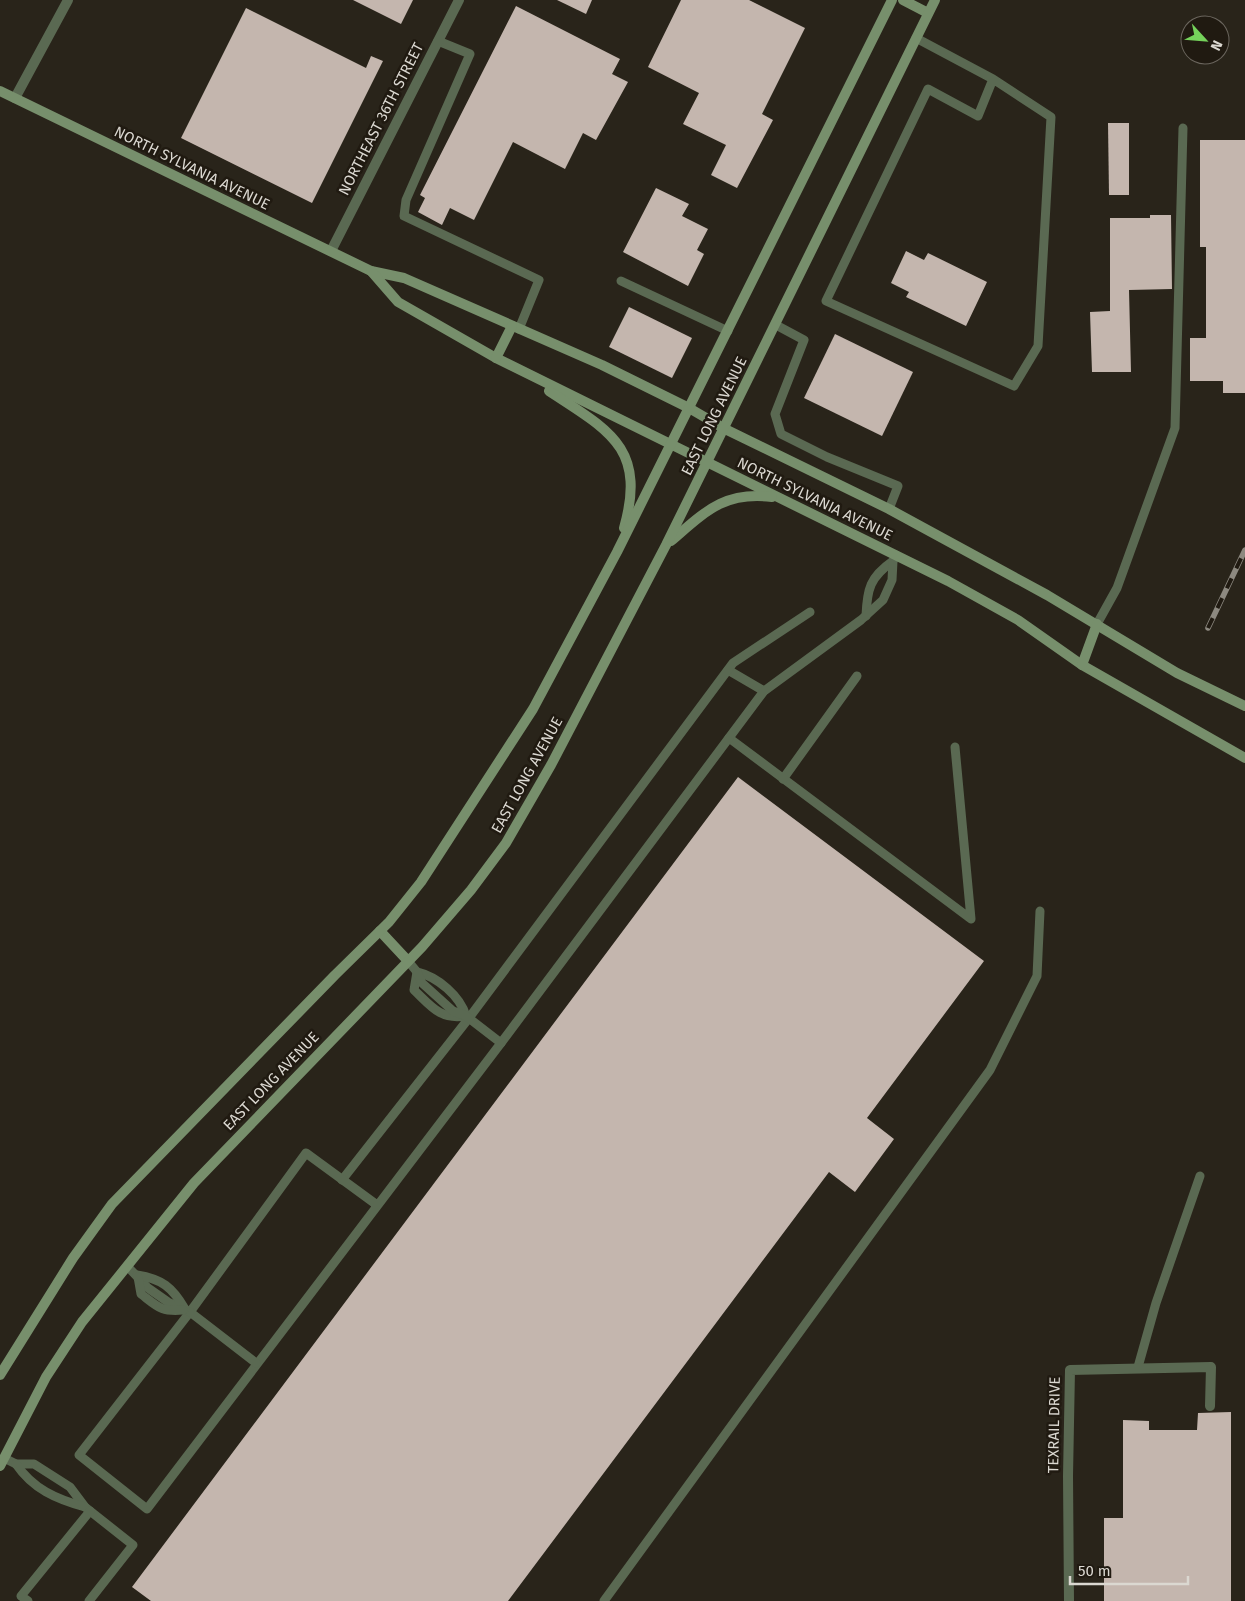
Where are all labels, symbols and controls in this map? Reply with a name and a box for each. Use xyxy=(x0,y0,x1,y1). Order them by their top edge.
north arrow xyxy=(1180,15,1230,65)
text: N xyxy=(1207,38,1226,53)
street label: NORTHEAST 36TH STREET xyxy=(335,40,427,198)
street label: NORTH SYLVANIA AVENUE xyxy=(111,123,273,213)
street label: EAST LONG AVENUE xyxy=(677,354,751,478)
street label: NORTH SYLVANIA AVENUE xyxy=(734,454,896,544)
street label: EAST LONG AVENUE xyxy=(488,714,566,836)
street label: EAST LONG AVENUE xyxy=(219,1028,323,1134)
street label: TEXRAIL DRIVE xyxy=(1044,1376,1064,1474)
scale bar xyxy=(1070,1554,1188,1586)
text: 50 m xyxy=(1078,1562,1111,1580)

